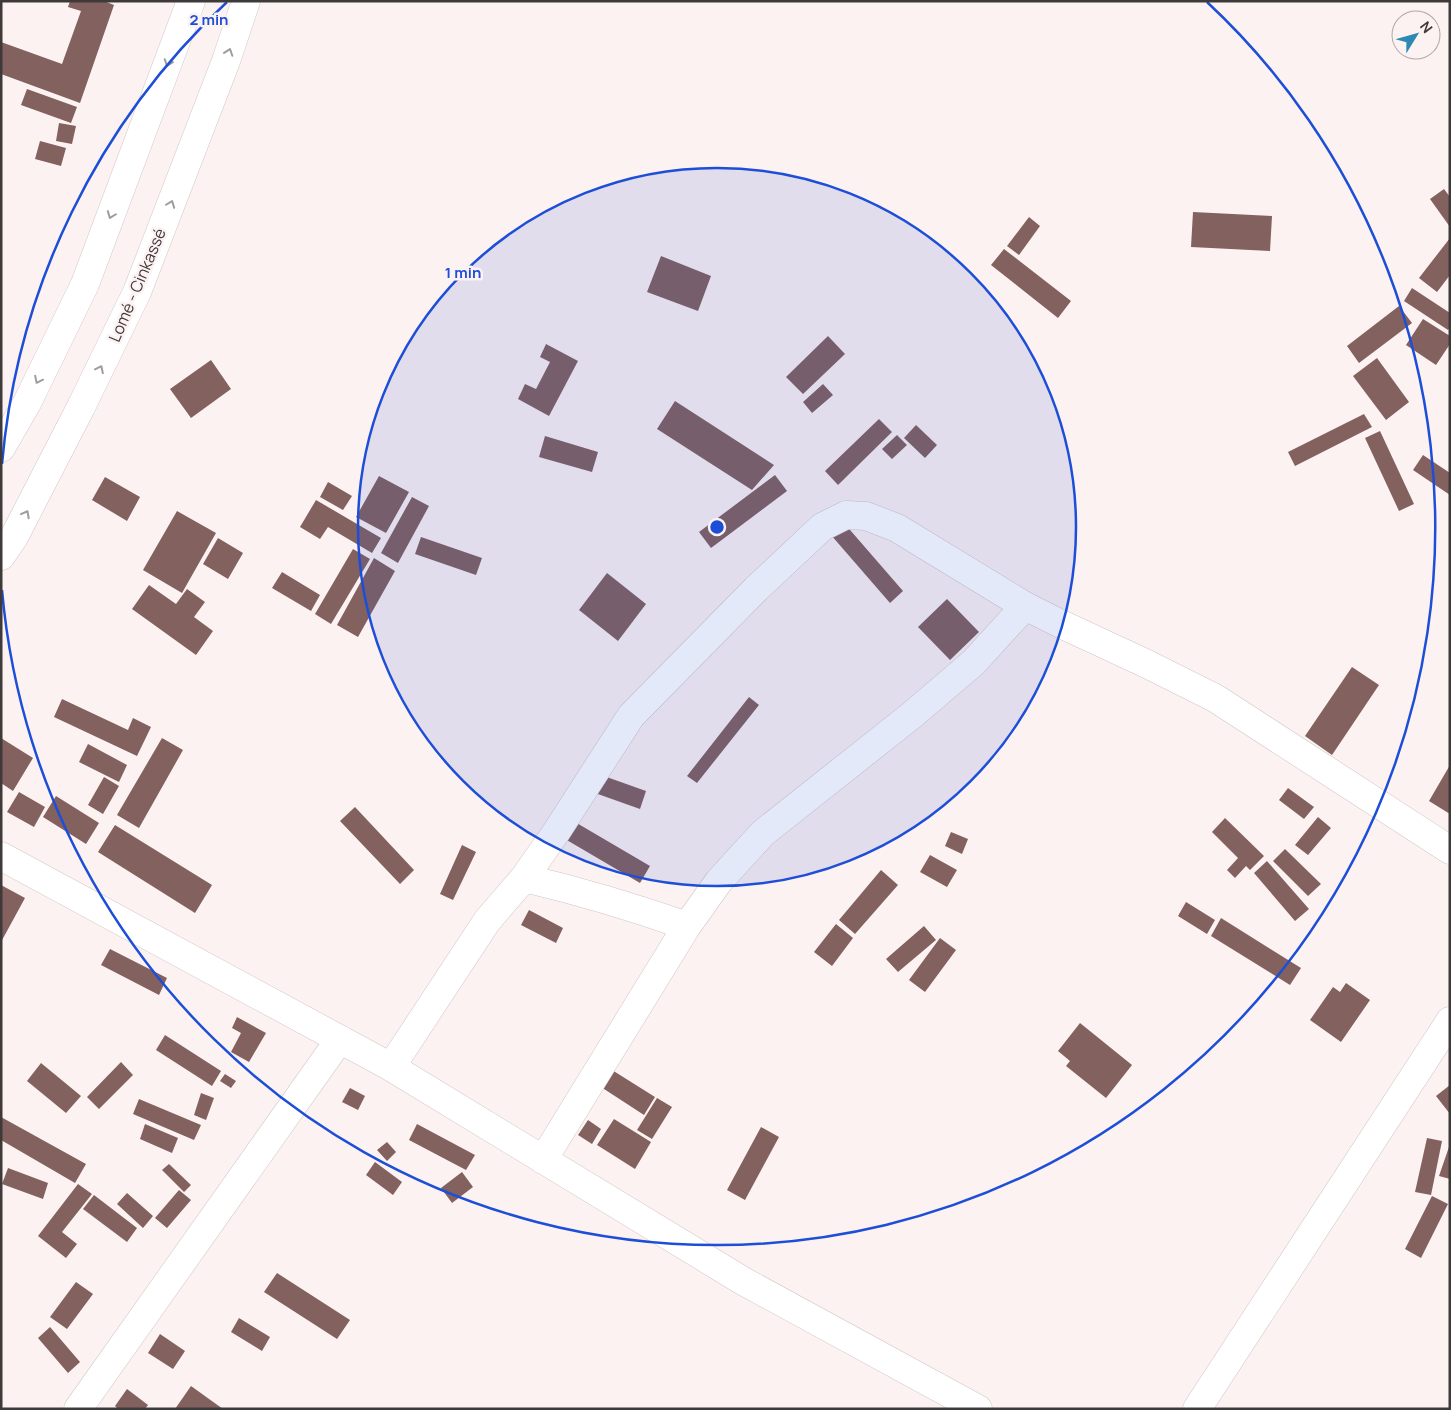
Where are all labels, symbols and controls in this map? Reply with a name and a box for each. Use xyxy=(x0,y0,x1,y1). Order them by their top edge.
text: 2 min xyxy=(189,9,229,30)
north arrow xyxy=(1391,10,1441,60)
text: N xyxy=(1416,17,1437,37)
one-way arrow xyxy=(223,49,233,57)
one-way arrow xyxy=(164,59,174,67)
one-way arrow xyxy=(165,200,175,209)
one-way arrow xyxy=(107,211,117,219)
street label: Lomé - Cinkassé xyxy=(103,225,171,345)
text: 1 min xyxy=(445,262,481,283)
one-way arrow xyxy=(93,365,104,374)
one-way arrow xyxy=(34,375,44,384)
one-way arrow xyxy=(20,510,30,519)
centre of rings xyxy=(708,518,726,536)

